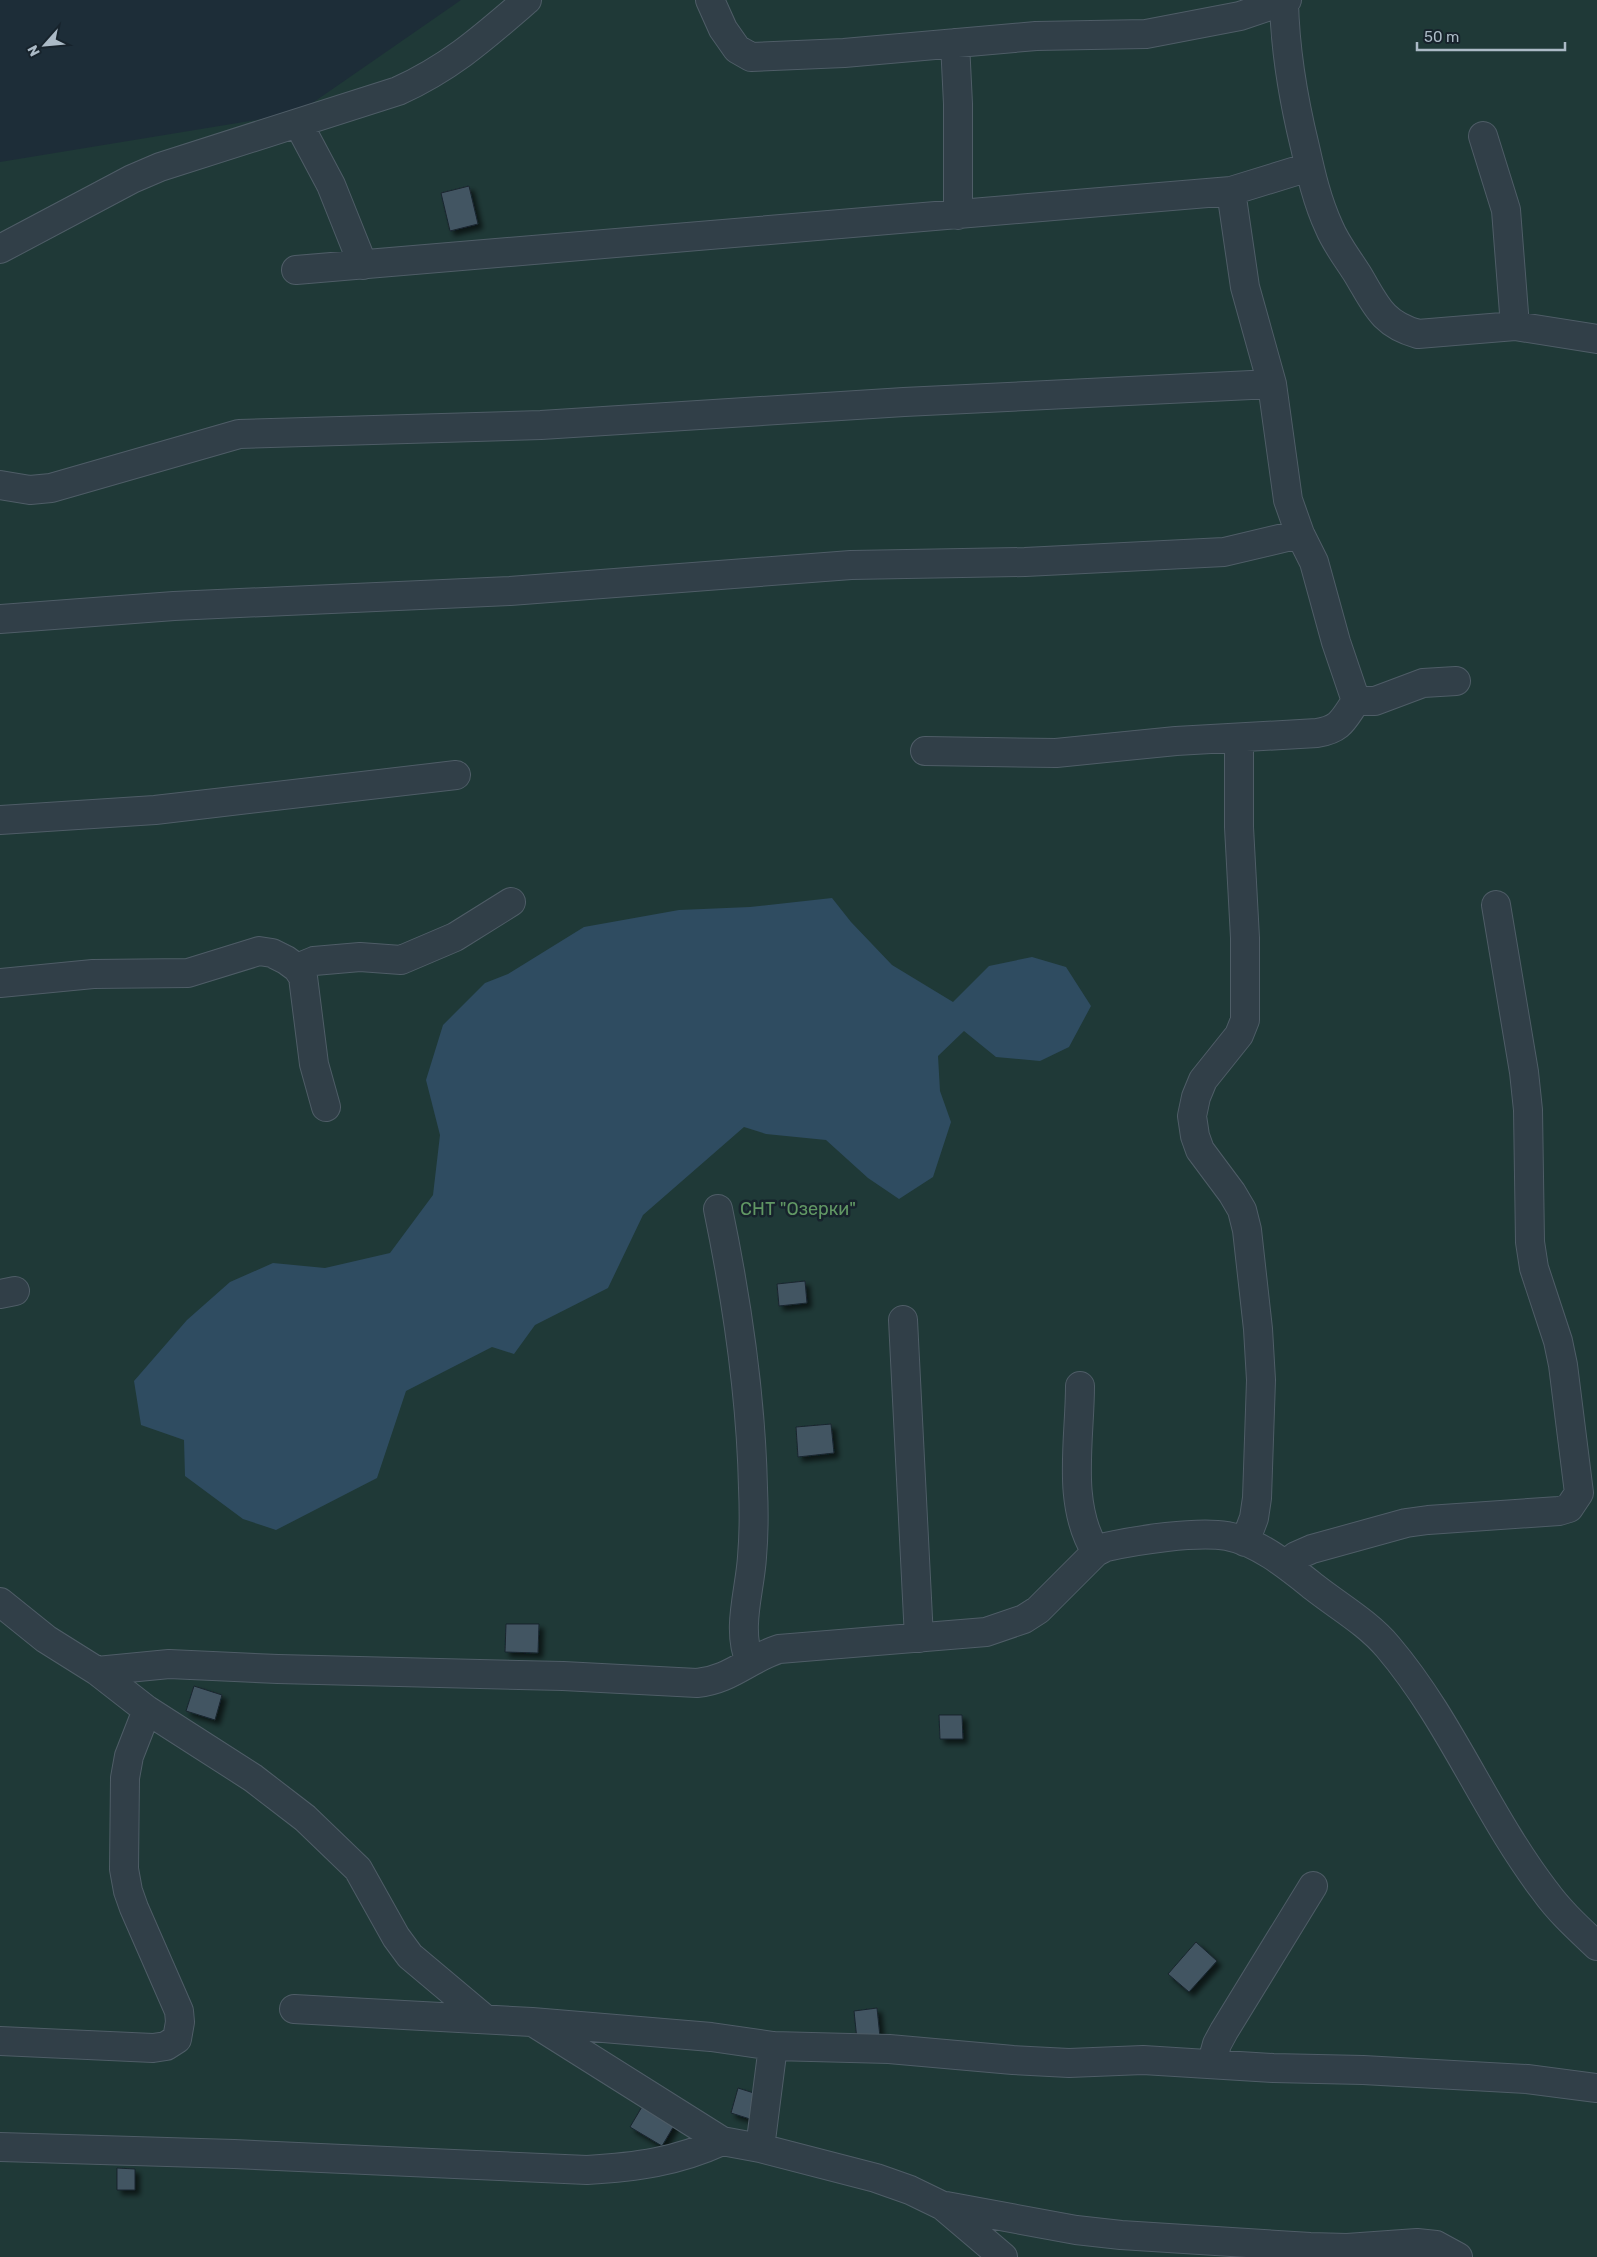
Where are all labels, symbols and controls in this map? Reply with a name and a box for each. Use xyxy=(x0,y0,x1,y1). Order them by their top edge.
north arrow xyxy=(20,20,70,70)
scale bar xyxy=(1417,20,1564,52)
text: 50 m xyxy=(1424,28,1459,46)
text: N xyxy=(24,42,44,59)
park label: СНТ "Озерки" xyxy=(740,1198,856,1220)

